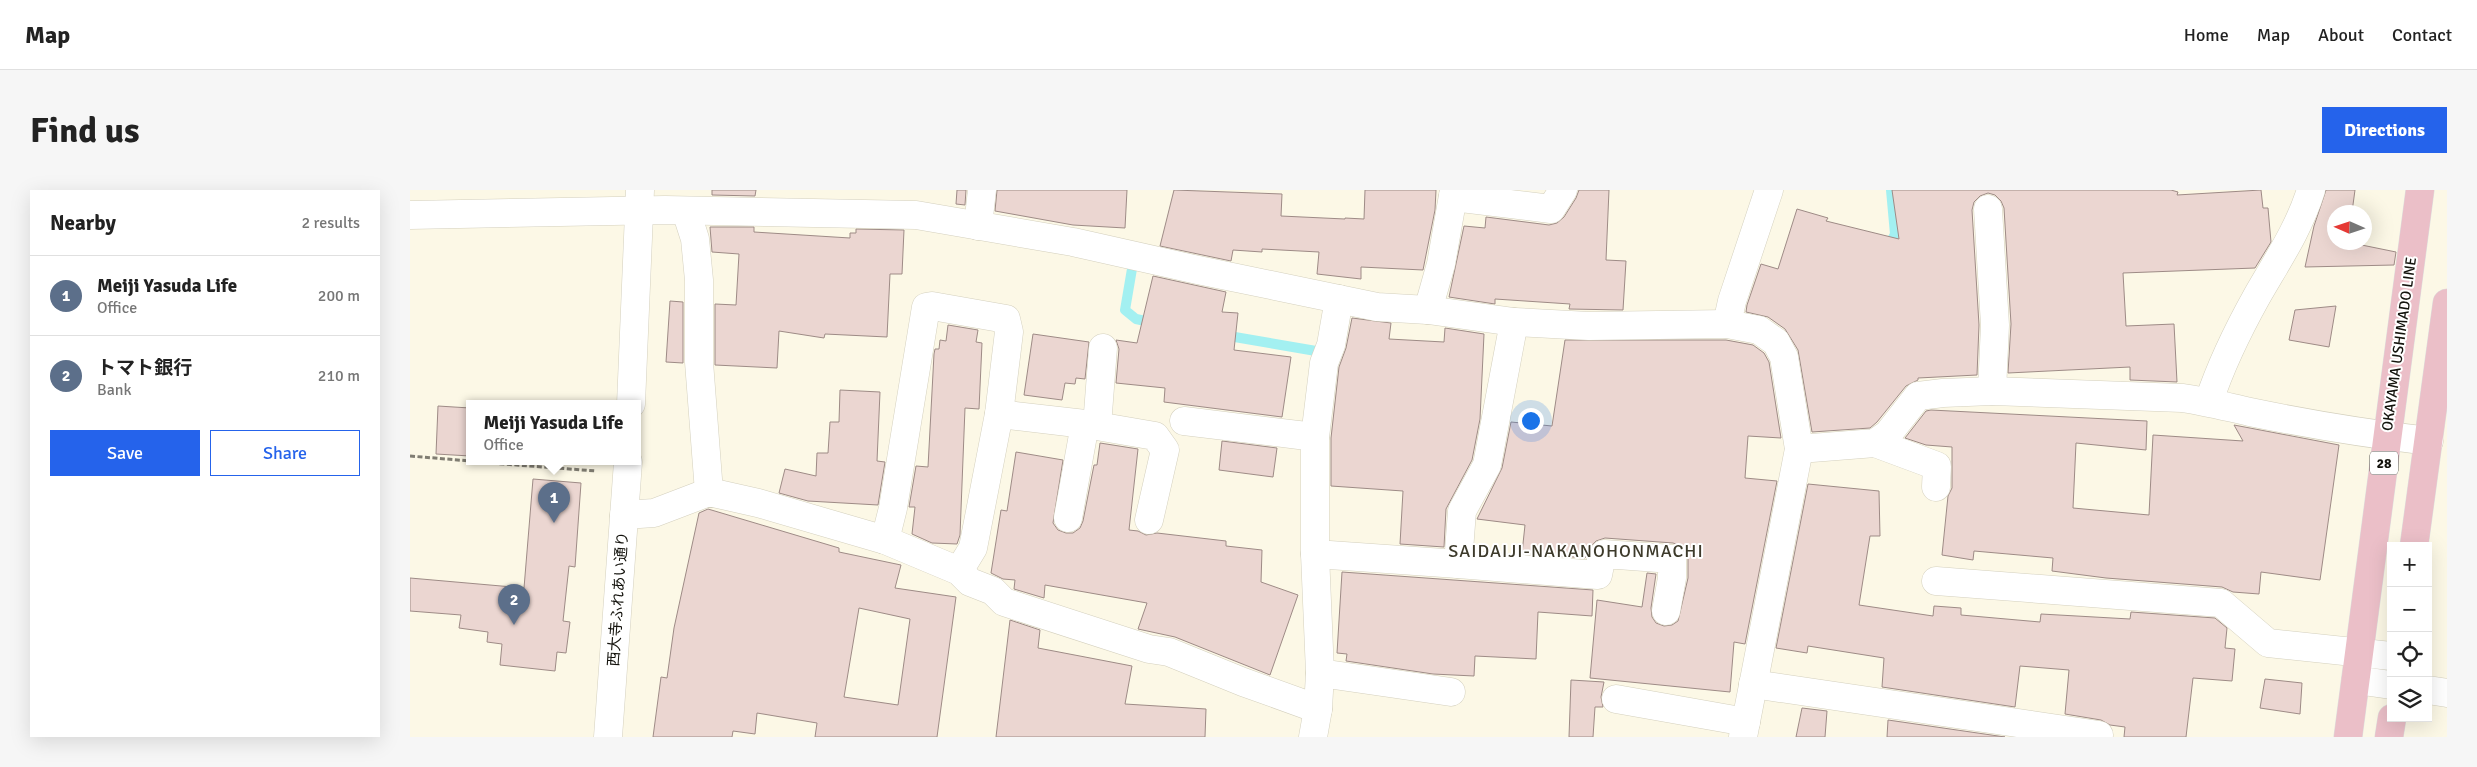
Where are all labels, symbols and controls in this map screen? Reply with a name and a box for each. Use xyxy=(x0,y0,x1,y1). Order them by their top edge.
text: Map xyxy=(25,20,70,50)
text: Home xyxy=(2184,24,2229,46)
text: Map xyxy=(2257,24,2290,46)
text: About xyxy=(2318,24,2364,46)
text: Contact xyxy=(2392,24,2452,46)
button: Directions xyxy=(2322,107,2447,153)
text: Find us xyxy=(30,109,140,152)
north arrow xyxy=(2327,205,2372,250)
text: Nearby xyxy=(50,210,116,236)
text: 2 results xyxy=(301,213,360,233)
street label: OKAYAMA USHIMADO LINE xyxy=(2378,256,2420,432)
text: Meiji Yasuda Life xyxy=(97,274,237,298)
text: 1 xyxy=(62,286,70,306)
text: 200 m xyxy=(318,286,360,306)
text: Office xyxy=(97,298,137,318)
text: トマト銀行 xyxy=(97,356,192,380)
text: 2 xyxy=(62,366,70,386)
text: 210 m xyxy=(318,366,360,386)
text: Bank xyxy=(97,380,132,400)
popup xyxy=(466,400,641,465)
your location xyxy=(1518,408,1544,434)
text: Meiji Yasuda Life xyxy=(483,411,624,435)
button: Save xyxy=(50,430,200,476)
button: Share xyxy=(210,430,360,476)
text: Office xyxy=(483,435,524,455)
road number: 28 xyxy=(2370,452,2398,474)
pin: 1 xyxy=(538,482,570,523)
street label: 西大寺ふれあい通り xyxy=(604,531,632,667)
district label: SAIDAIJI-NAKANOHONMACHI xyxy=(1448,540,1704,562)
map controls xyxy=(2387,542,2432,722)
button: + xyxy=(2387,542,2432,587)
pin: 2 xyxy=(498,584,530,625)
button: − xyxy=(2387,587,2432,632)
button: locate xyxy=(2387,632,2432,677)
button: layers xyxy=(2387,677,2432,722)

